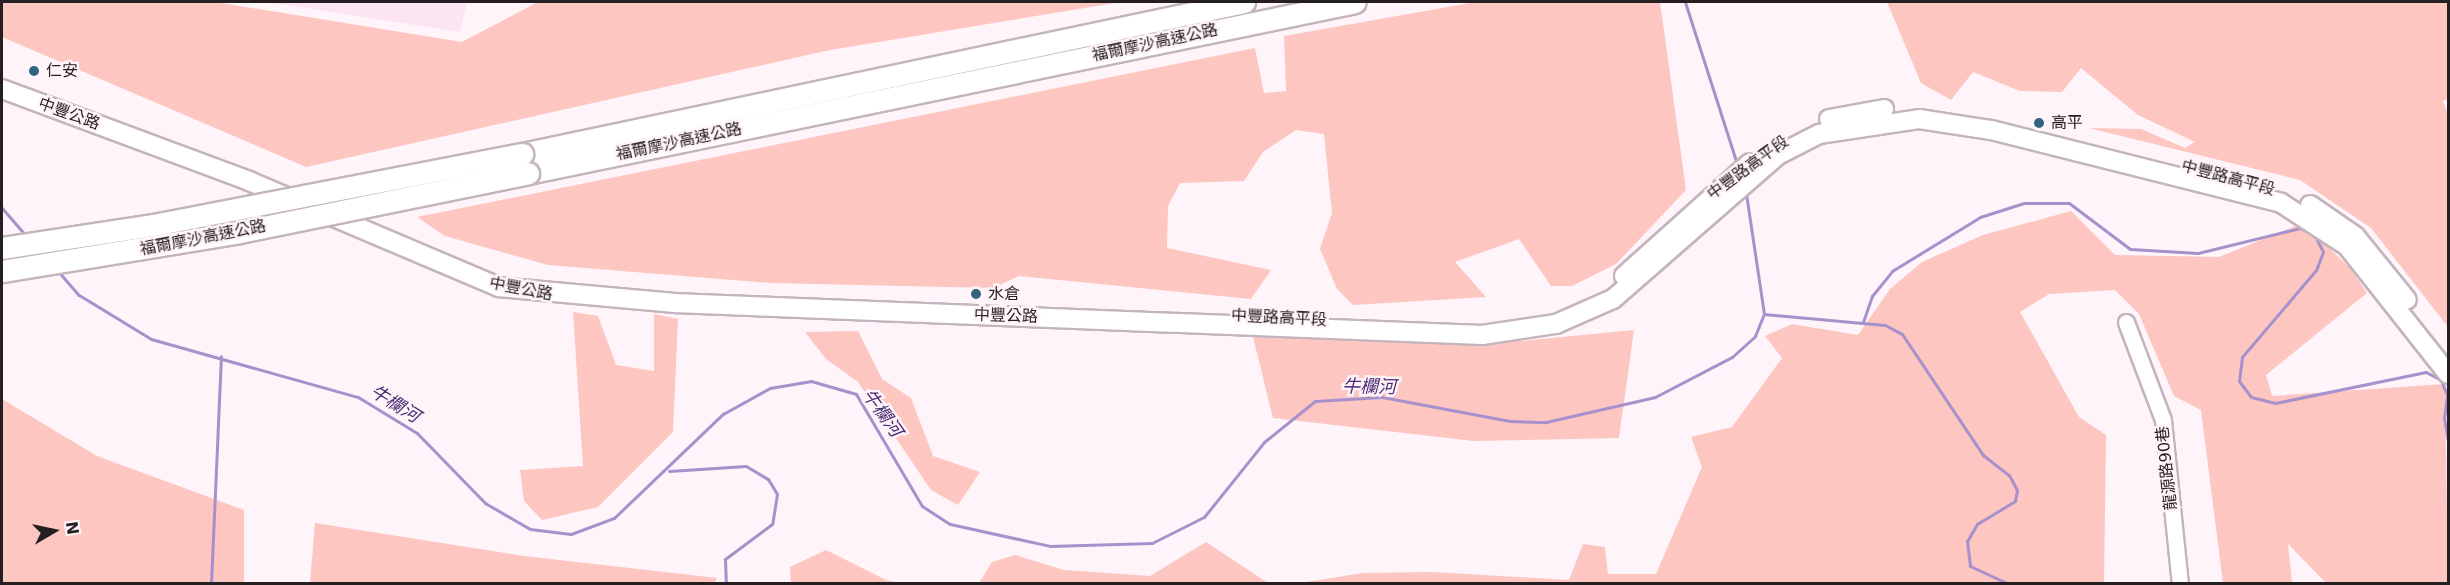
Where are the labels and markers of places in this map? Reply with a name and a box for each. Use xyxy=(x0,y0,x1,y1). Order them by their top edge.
place label: 仁安 xyxy=(46,61,78,81)
marker: 仁安 xyxy=(27,64,41,78)
place label: 高平 xyxy=(2051,113,2083,133)
marker: 高平 xyxy=(2032,116,2046,130)
place label: 水倉 xyxy=(988,284,1020,304)
marker: 水倉 xyxy=(969,287,983,301)

